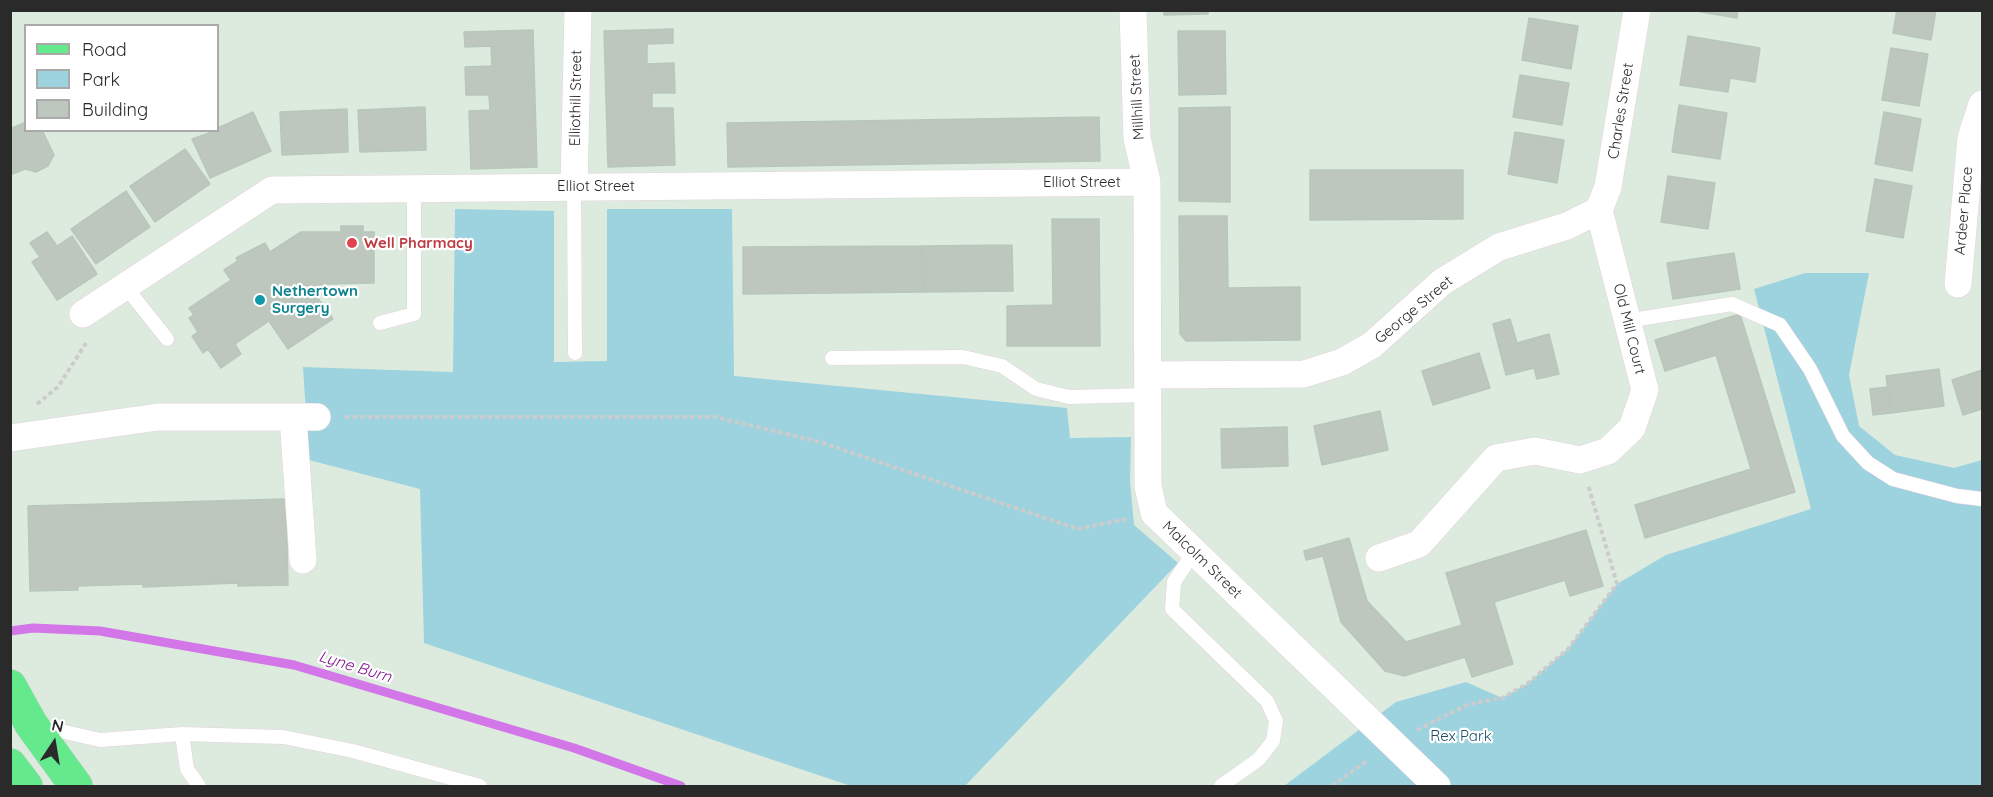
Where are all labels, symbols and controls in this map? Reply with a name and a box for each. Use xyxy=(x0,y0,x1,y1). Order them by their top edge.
legend xyxy=(24,24,219,132)
text: Road xyxy=(82,38,127,61)
street label: Elliothill Street xyxy=(566,50,586,146)
street label: Millhill Street xyxy=(1126,53,1148,141)
street label: Charles Street xyxy=(1605,62,1637,160)
text: Park xyxy=(82,68,120,91)
text: Building xyxy=(82,98,148,121)
street label: Ardeer Place xyxy=(1951,166,1977,256)
street label: Elliot Street xyxy=(1043,173,1121,191)
street label: Elliot Street xyxy=(557,177,635,195)
place label: Well Pharmacy xyxy=(364,234,473,252)
marker: Well Pharmacy xyxy=(345,236,359,250)
street label: George Street xyxy=(1371,272,1457,348)
place label: Nethertown Surgery xyxy=(272,282,358,317)
street label: Old Mill Court xyxy=(1609,282,1649,376)
marker: Nethertown Surgery xyxy=(253,293,267,307)
street label: Malcolm Street xyxy=(1158,517,1246,603)
water label: Lyne Burn xyxy=(316,647,394,687)
north arrow xyxy=(24,713,84,773)
text: N xyxy=(50,714,66,736)
park label: Rex Park xyxy=(1430,727,1492,745)

